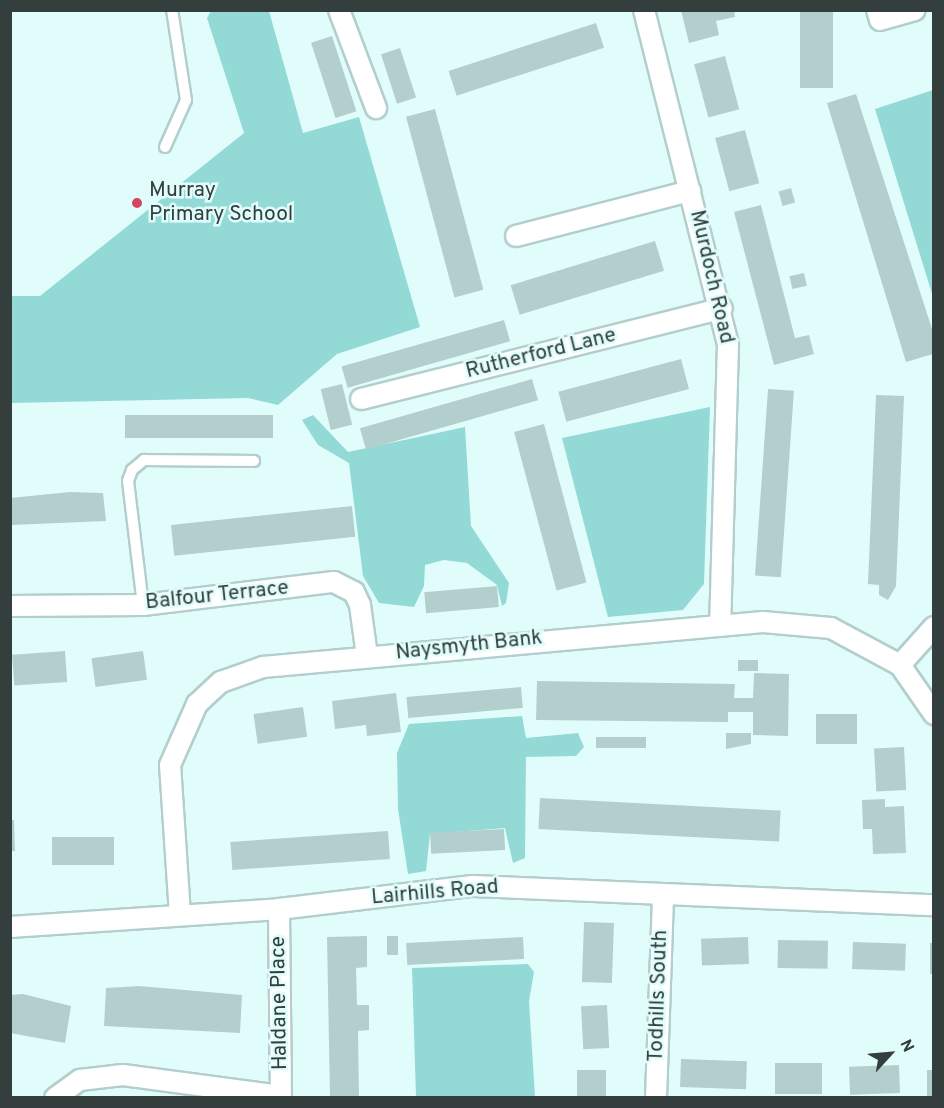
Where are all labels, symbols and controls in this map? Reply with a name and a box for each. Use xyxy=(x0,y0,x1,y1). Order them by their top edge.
place label: Murray Primary School xyxy=(149,178,293,228)
marker: Murray Primary School xyxy=(130,196,144,210)
street label: Murdoch Road xyxy=(683,208,739,346)
street label: Rutherford Lane xyxy=(463,323,619,385)
street label: Balfour Terrace xyxy=(144,576,290,616)
street label: Naysmyth Bank xyxy=(394,626,544,666)
street label: Lairhills Road xyxy=(370,875,500,911)
street label: Todhills South xyxy=(644,929,674,1063)
street label: Haldane Place xyxy=(266,936,294,1070)
north arrow xyxy=(860,1024,920,1084)
text: N xyxy=(895,1037,918,1056)

